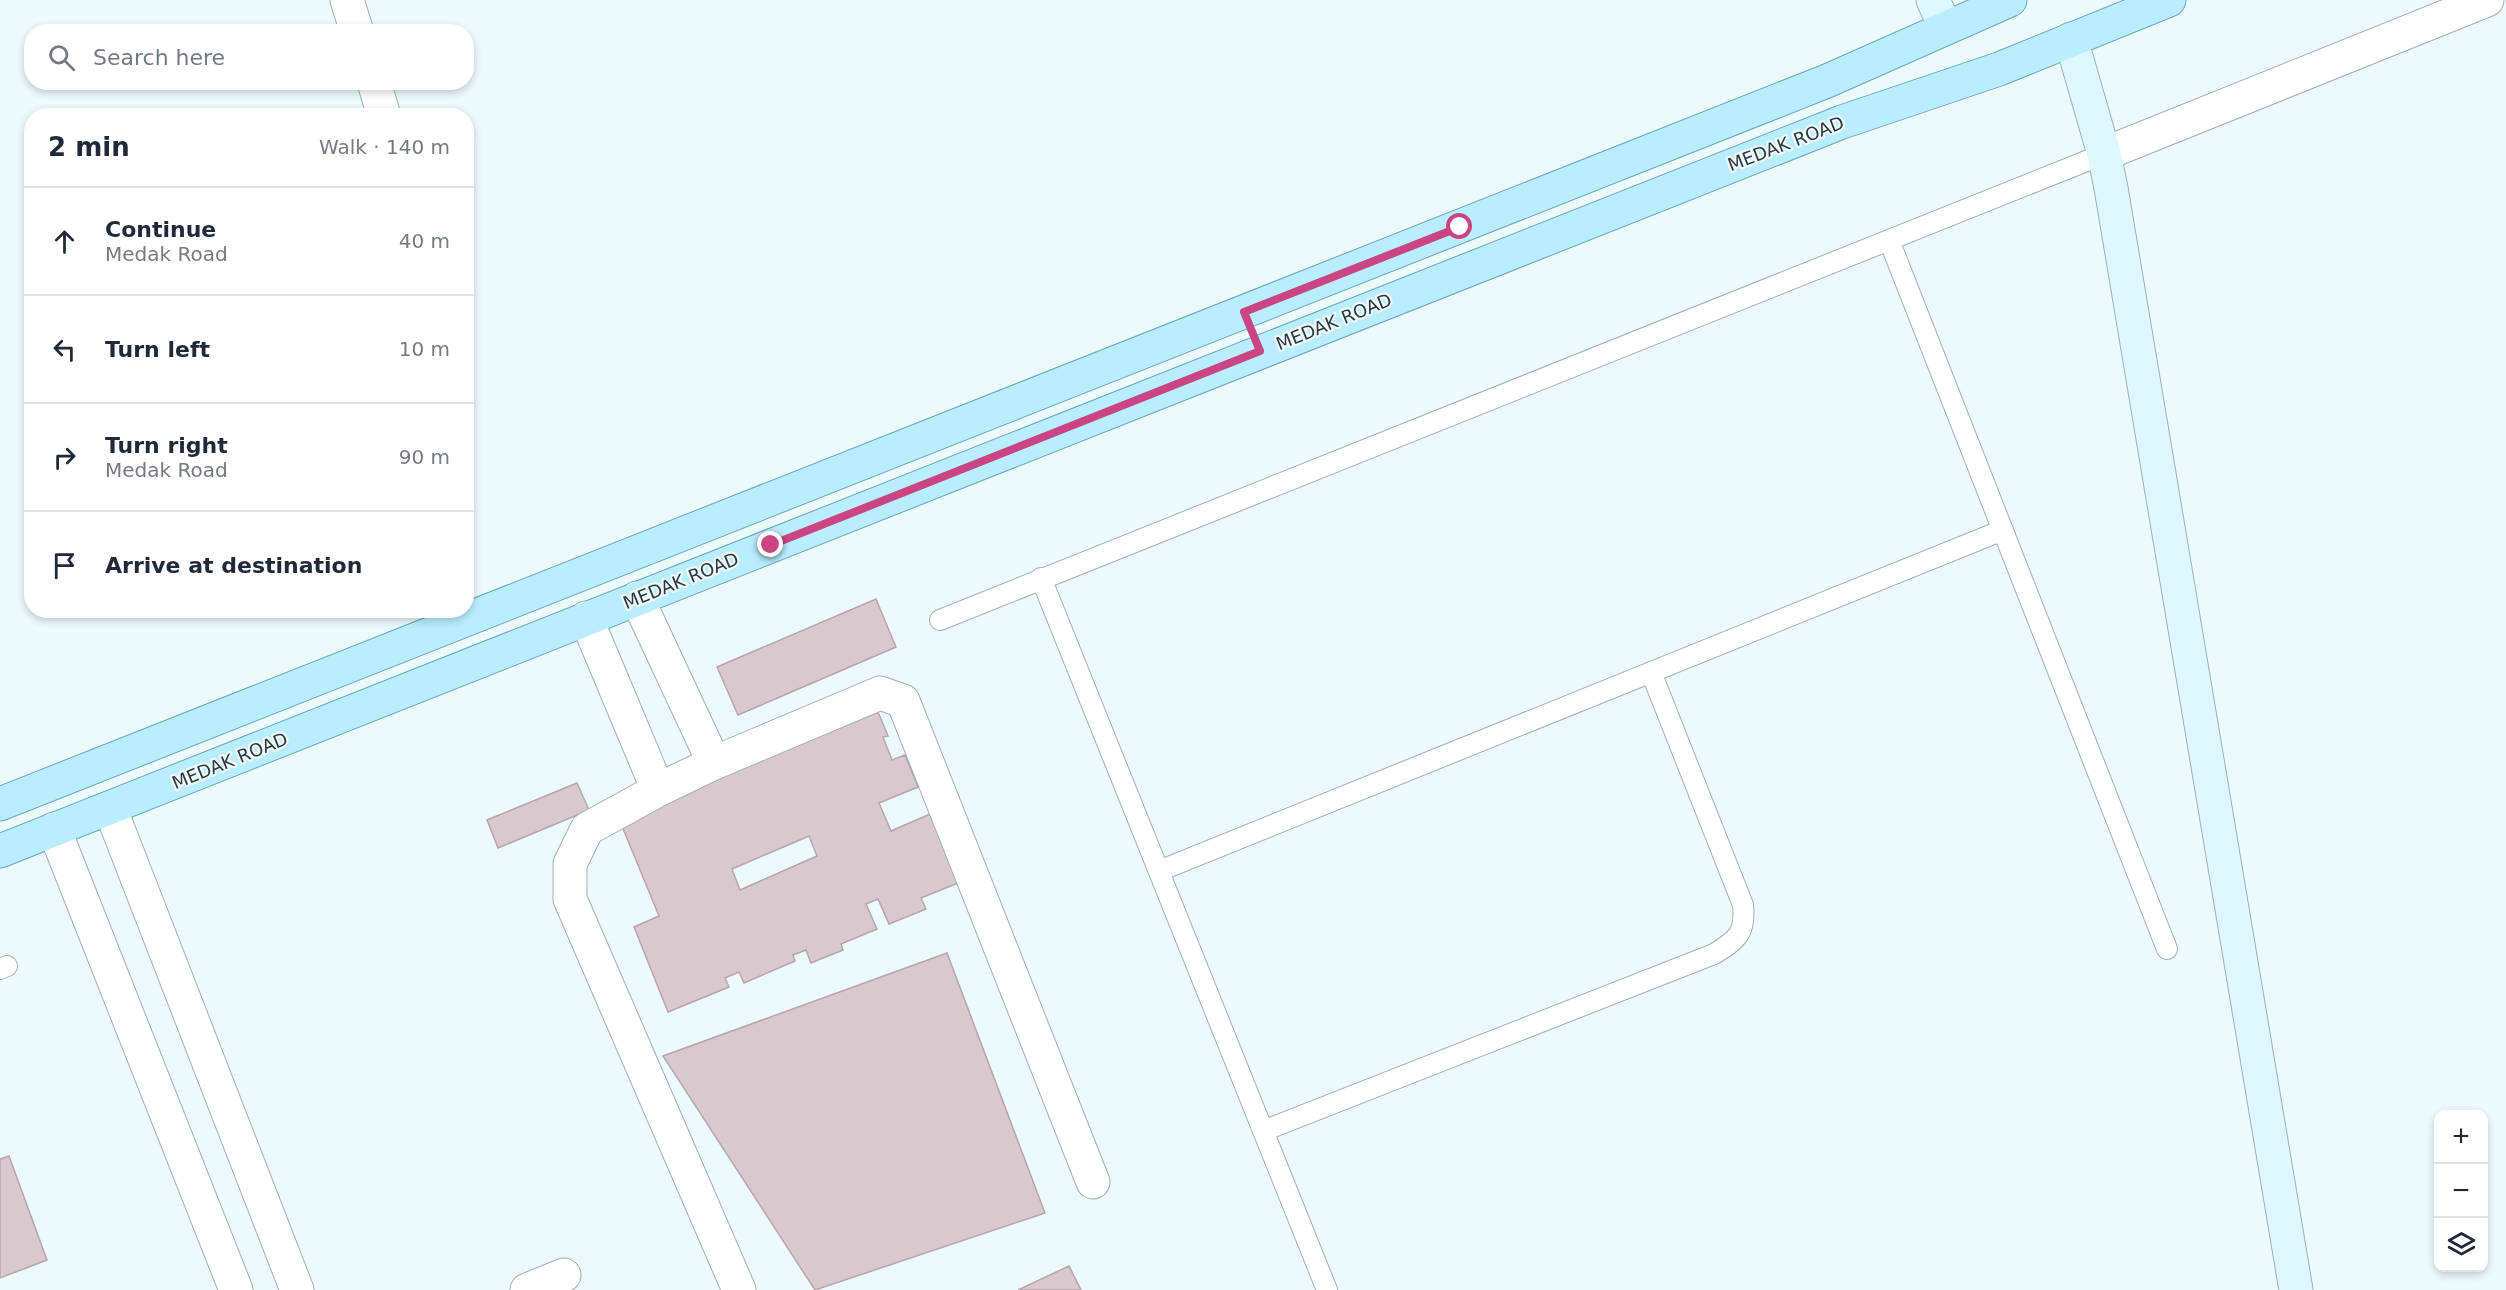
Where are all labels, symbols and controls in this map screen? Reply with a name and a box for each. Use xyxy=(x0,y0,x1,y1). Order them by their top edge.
search box xyxy=(24,24,474,90)
icon: search xyxy=(45,41,78,74)
text: Search here xyxy=(93,45,225,70)
street label: MEDAK ROAD xyxy=(1725,112,1847,175)
text: 2 min xyxy=(48,132,130,162)
text: Walk · 140 m xyxy=(319,135,450,159)
route start xyxy=(1446,213,1472,239)
text: Continue xyxy=(105,217,216,242)
icon: ahead xyxy=(48,225,81,258)
text: 40 m xyxy=(399,229,450,253)
text: Medak Road xyxy=(105,242,228,266)
street label: MEDAK ROAD xyxy=(1273,289,1395,354)
icon: left xyxy=(48,333,81,366)
text: Turn left xyxy=(105,337,210,362)
text: 10 m xyxy=(399,337,450,361)
text: Turn right xyxy=(105,433,228,458)
icon: right xyxy=(48,441,81,474)
text: 90 m xyxy=(399,445,450,469)
text: Medak Road xyxy=(105,458,228,482)
route end xyxy=(757,531,783,557)
street label: MEDAK ROAD xyxy=(620,548,742,613)
icon: arrive xyxy=(48,549,81,582)
text: Arrive at destination xyxy=(105,553,362,578)
street label: MEDAK ROAD xyxy=(169,728,291,793)
map controls xyxy=(2434,1110,2488,1272)
button: + xyxy=(2434,1110,2488,1164)
button: − xyxy=(2434,1164,2488,1218)
button: layers xyxy=(2434,1218,2488,1272)

